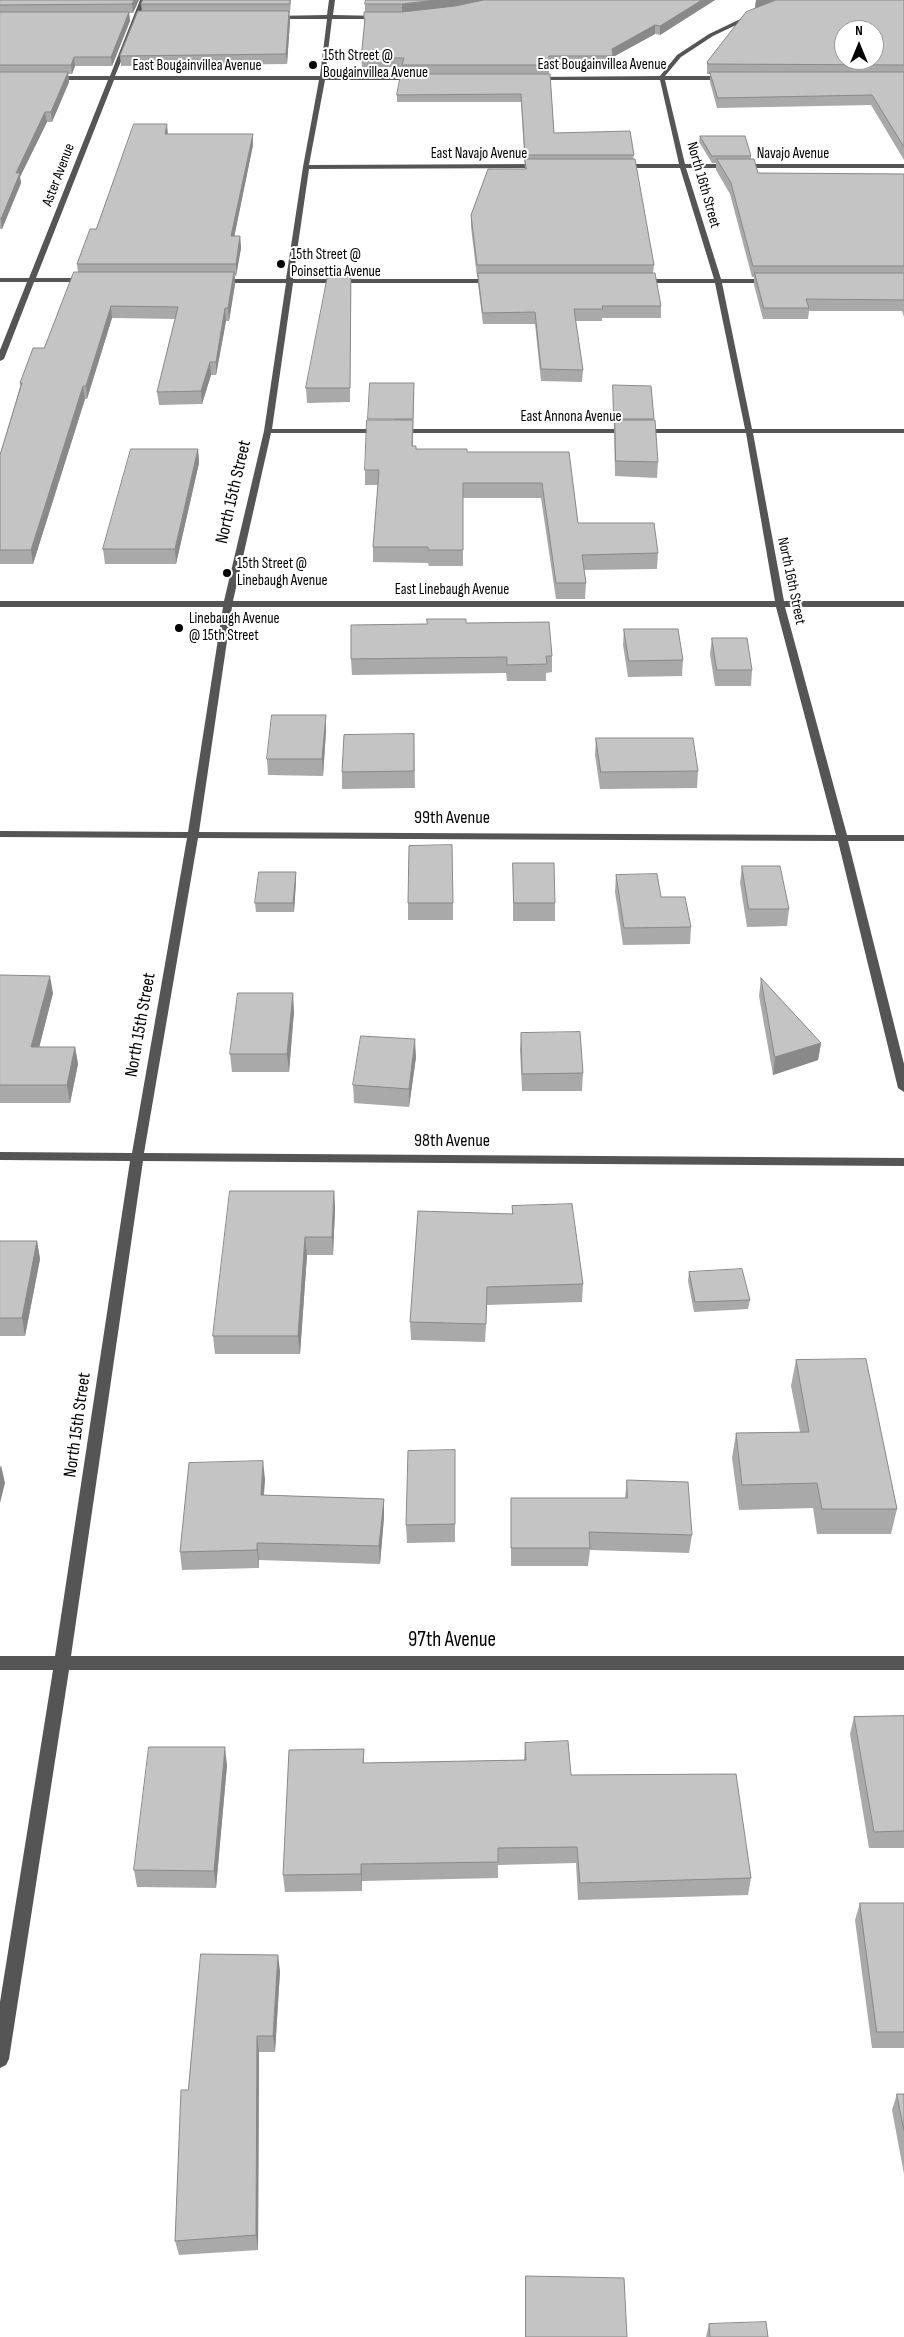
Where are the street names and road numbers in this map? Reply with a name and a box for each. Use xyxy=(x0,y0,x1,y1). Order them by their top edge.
street label: East Bougainvillea Avenue xyxy=(537,56,667,74)
street label: East Bougainvillea Avenue xyxy=(132,57,262,75)
street label: North 16th Street xyxy=(682,140,724,230)
street label: Aster Avenue xyxy=(39,141,79,209)
street label: East Navajo Avenue xyxy=(431,145,527,163)
street label: Navajo Avenue xyxy=(757,145,829,163)
street label: East Annona Avenue xyxy=(520,408,622,426)
street label: North 15th Street xyxy=(212,438,256,546)
street label: North 16th Street xyxy=(773,536,809,626)
street label: East Linebaugh Avenue xyxy=(395,581,509,599)
street label: 99th Avenue xyxy=(414,807,490,829)
street label: North 15th Street xyxy=(121,971,161,1079)
street label: 98th Avenue xyxy=(414,1130,490,1152)
street label: North 15th Street xyxy=(60,1371,96,1479)
street label: 97th Avenue xyxy=(408,1628,496,1654)

